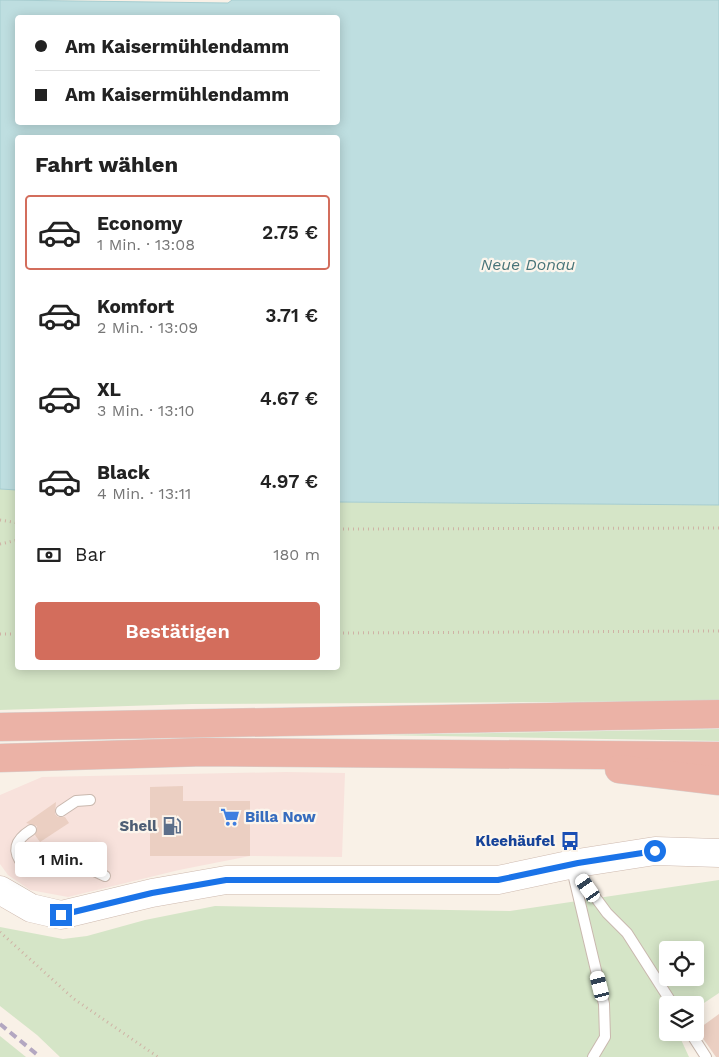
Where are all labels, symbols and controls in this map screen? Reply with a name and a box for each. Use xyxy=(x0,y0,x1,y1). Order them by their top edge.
text: Am Kaisermühlendamm xyxy=(65,35,289,58)
text: Am Kaisermühlendamm xyxy=(65,83,289,106)
text: Fahrt wählen xyxy=(35,152,178,177)
icon: car xyxy=(37,210,82,255)
text: Economy xyxy=(97,212,182,235)
text: 2.75 € xyxy=(262,221,318,244)
text: 1 Min. · 13:08 xyxy=(97,235,195,254)
water label: Neue Donau xyxy=(481,255,576,274)
icon: car xyxy=(37,293,82,338)
text: Komfort xyxy=(97,295,174,318)
text: 3.71 € xyxy=(265,304,318,327)
text: 2 Min. · 13:09 xyxy=(97,318,198,337)
icon: car xyxy=(37,376,82,421)
text: XL xyxy=(97,378,121,401)
text: 4.67 € xyxy=(260,387,318,410)
text: 3 Min. · 13:10 xyxy=(97,401,195,420)
icon: car xyxy=(37,459,82,504)
text: Black xyxy=(97,461,150,484)
text: 4.97 € xyxy=(260,470,318,493)
text: 4 Min. · 13:11 xyxy=(97,484,191,503)
icon: cash xyxy=(35,541,63,569)
text: Bar xyxy=(75,543,106,566)
text: 180 m xyxy=(273,545,320,564)
button: Bestätigen xyxy=(35,602,320,660)
supermarket icon: Billa Now xyxy=(219,806,241,828)
place label: Billa Now xyxy=(245,808,316,826)
fuel station icon: Shell xyxy=(161,815,183,837)
place label: Shell xyxy=(120,817,157,835)
bus stop icon: Kleehäufel xyxy=(559,830,581,852)
place label: Kleehäufel xyxy=(475,832,555,850)
route start xyxy=(644,840,666,862)
callout: 1 Min. xyxy=(15,842,107,878)
text: 1 Min. xyxy=(39,850,83,869)
car xyxy=(573,871,602,905)
route end xyxy=(50,904,72,926)
map controls xyxy=(659,941,704,1041)
button: locate xyxy=(659,941,704,986)
car xyxy=(589,970,610,1002)
button: layers xyxy=(659,996,704,1041)

